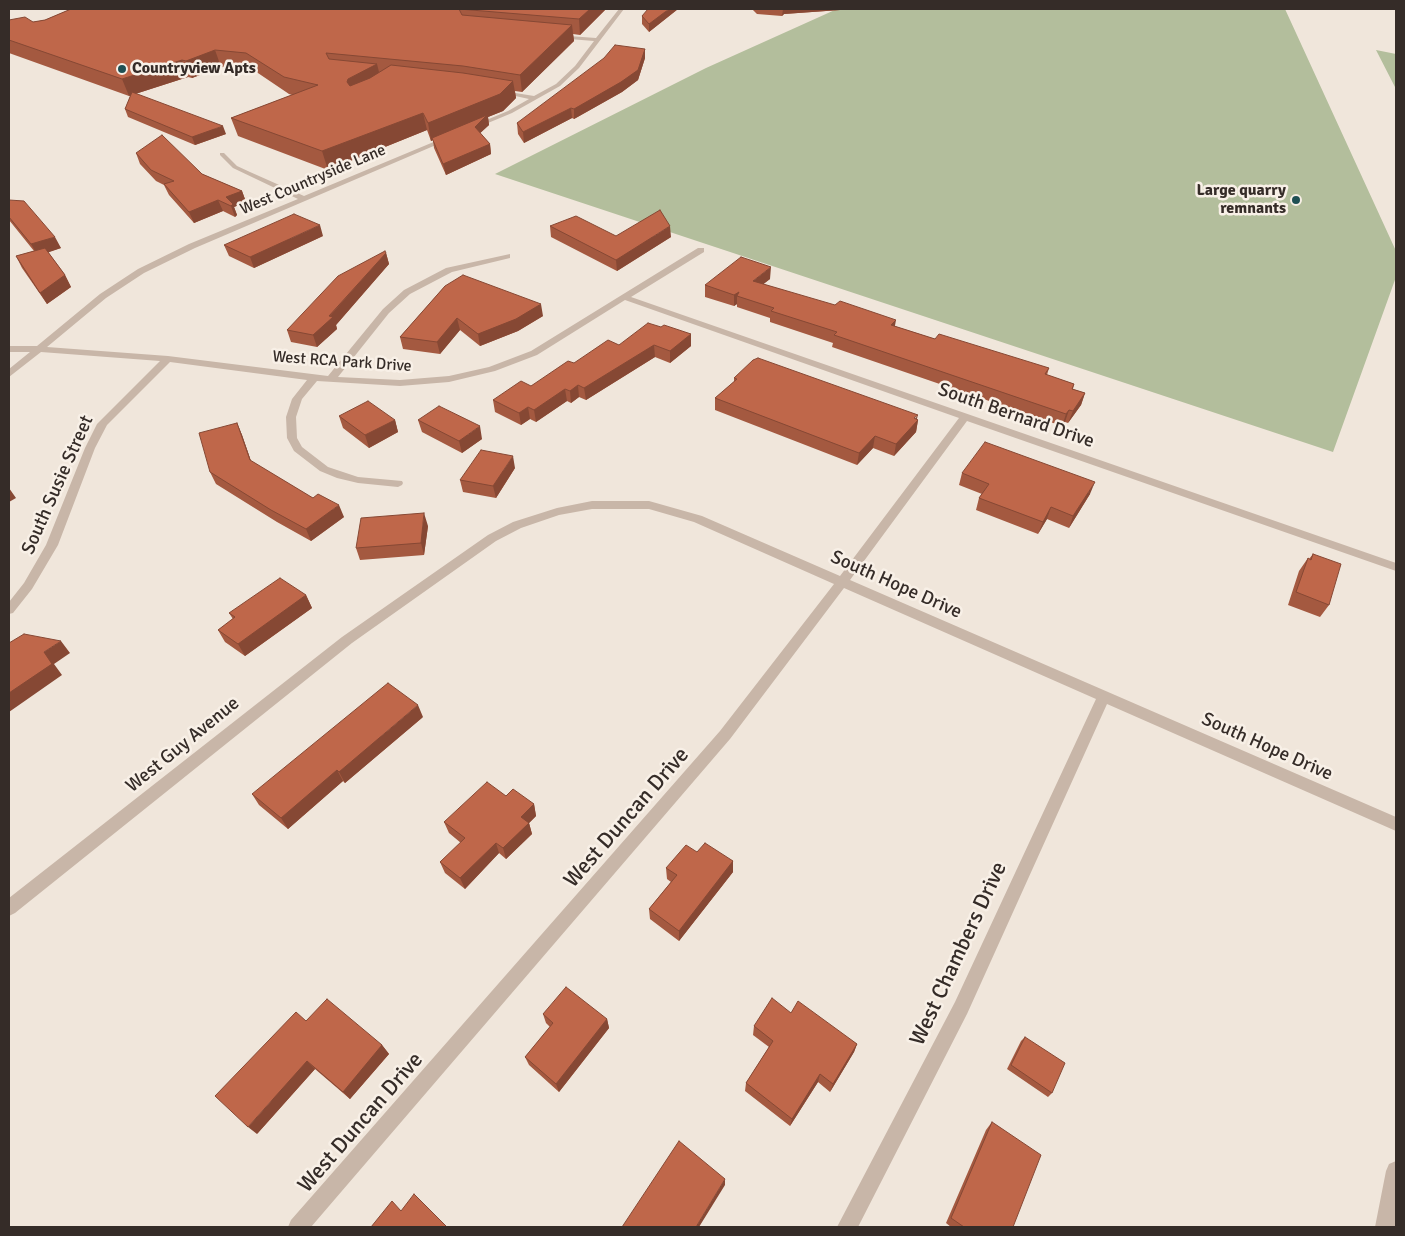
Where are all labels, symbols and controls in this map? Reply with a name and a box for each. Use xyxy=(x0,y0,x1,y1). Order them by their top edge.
place label: Countryview Apts xyxy=(132,59,256,79)
marker: Countryview Apts xyxy=(116,63,128,75)
street label: West Countryside Lane xyxy=(237,141,389,219)
place label: Large quarry remnants xyxy=(1196,181,1286,219)
marker: Large quarry remnants xyxy=(1290,194,1302,206)
street label: West RCA Park Drive xyxy=(272,348,412,376)
street label: South Bernard Drive xyxy=(935,379,1097,453)
street label: South Susie Street xyxy=(17,412,99,558)
street label: South Hope Drive xyxy=(827,546,965,624)
street label: West Guy Avenue xyxy=(122,692,244,798)
street label: South Hope Drive xyxy=(1198,708,1336,786)
street label: West Duncan Drive xyxy=(559,743,695,893)
street label: West Chambers Drive xyxy=(905,858,1013,1050)
street label: West Duncan Drive xyxy=(293,1048,429,1198)

